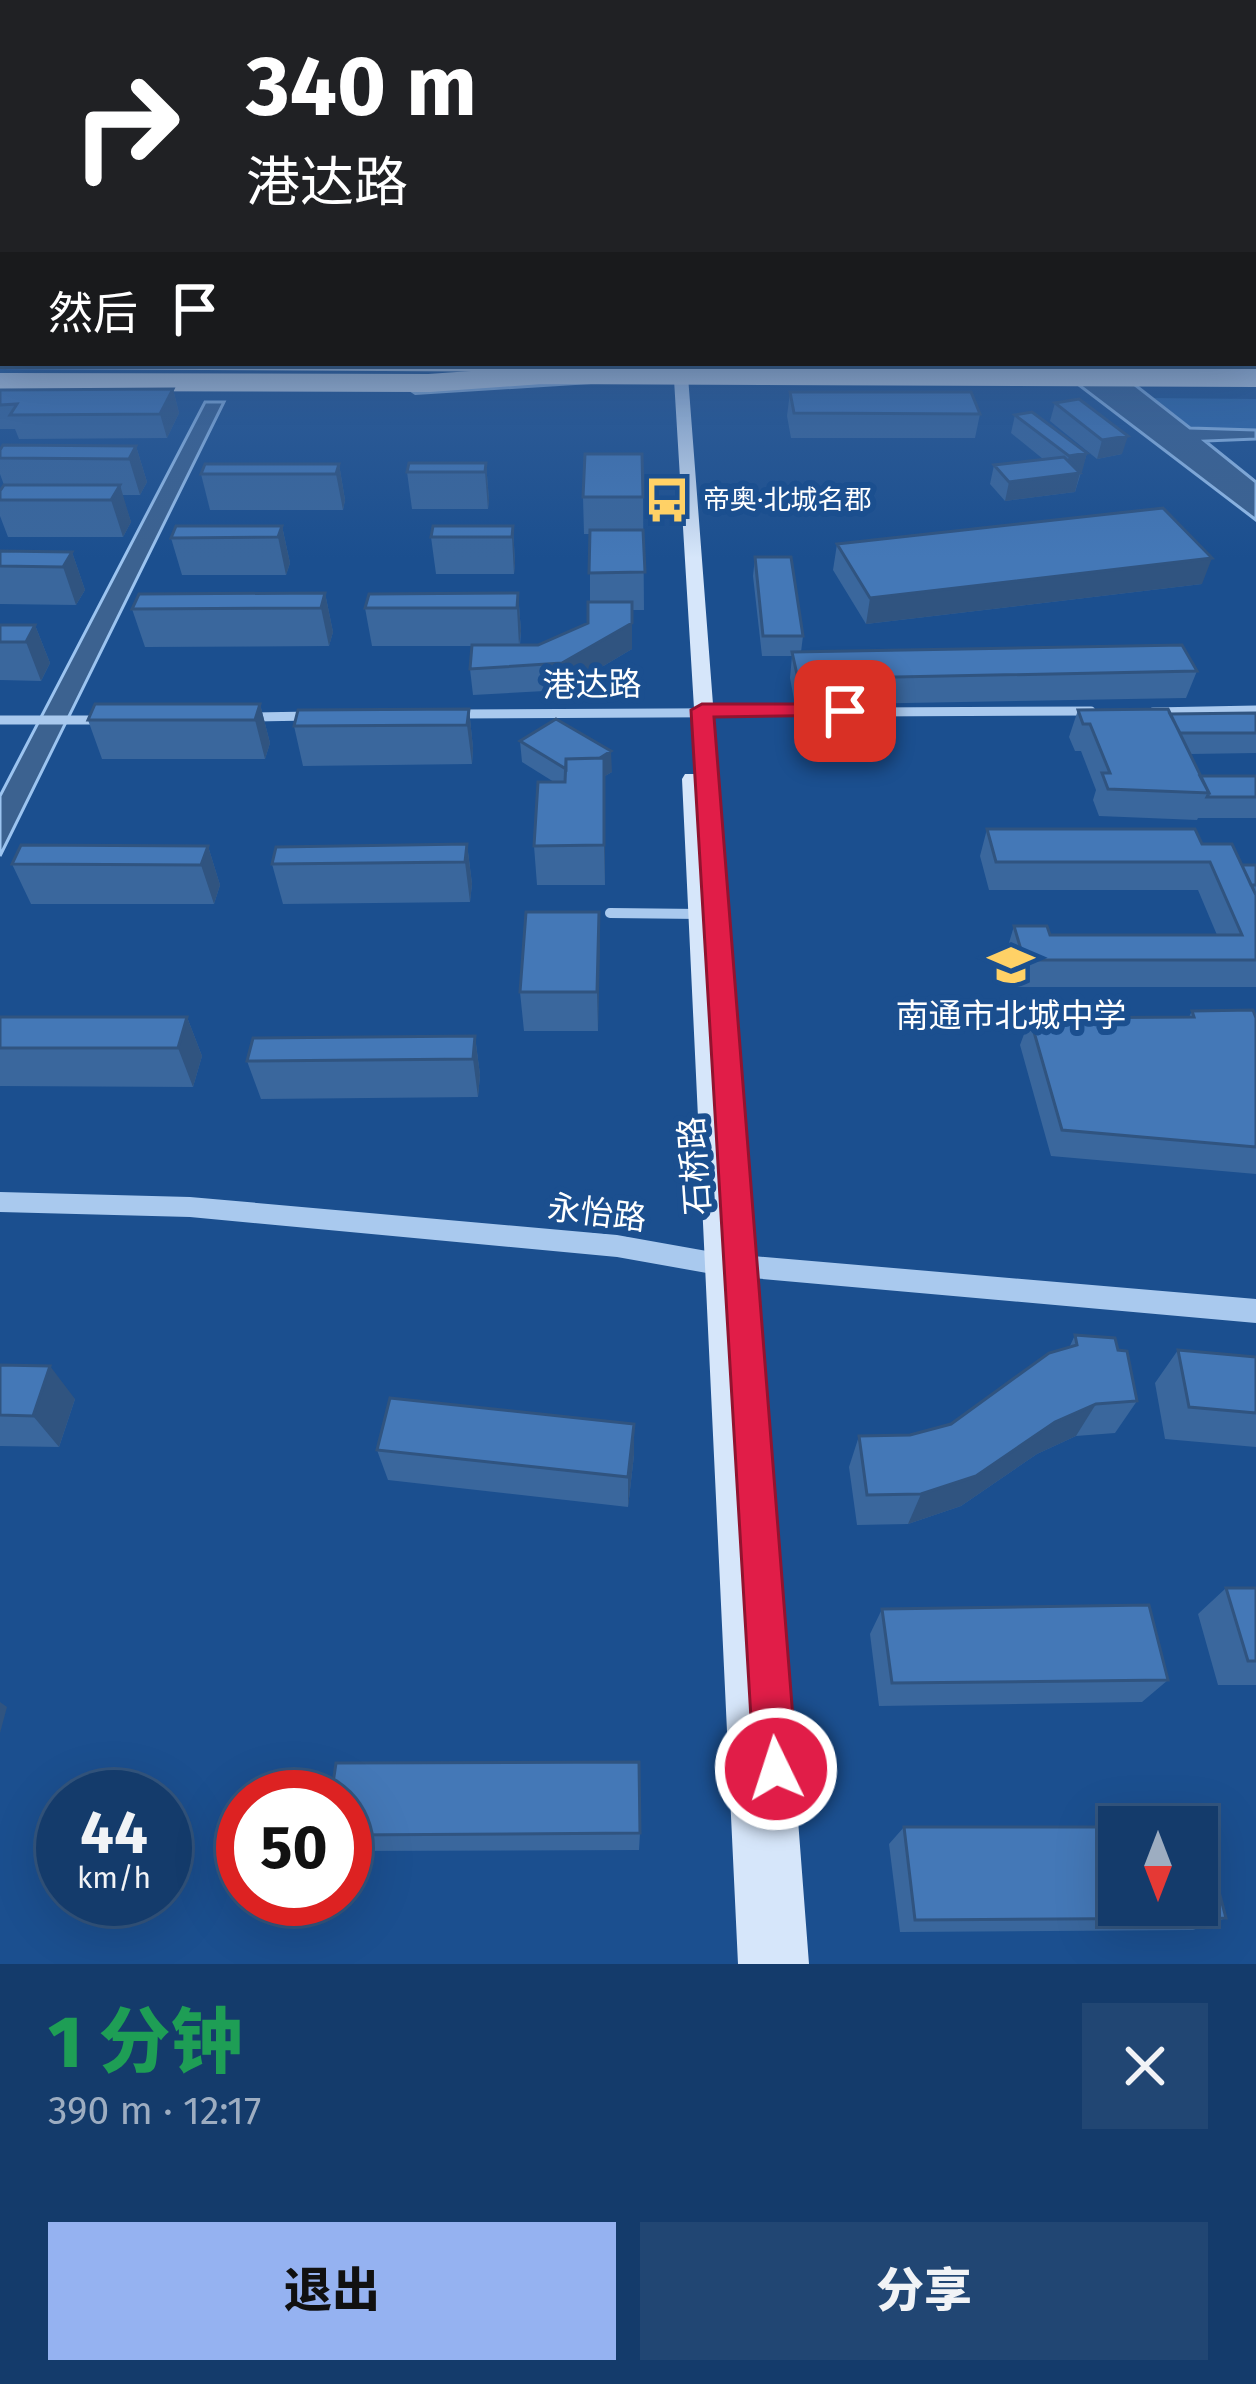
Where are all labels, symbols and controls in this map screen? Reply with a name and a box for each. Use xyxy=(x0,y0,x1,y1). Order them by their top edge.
text: 340 m xyxy=(246,36,477,137)
icon: right xyxy=(48,48,204,204)
text: 港达路 xyxy=(246,151,408,215)
icon: arrive xyxy=(162,276,228,342)
text: 然后 xyxy=(48,287,138,341)
bus stop icon: 帝奥·北城名郡 xyxy=(642,475,692,525)
place label: 帝奥·北城名郡 xyxy=(703,484,871,516)
pin xyxy=(794,660,896,762)
street label: 港达路 xyxy=(542,664,642,706)
icon: arrive xyxy=(812,678,878,744)
school or university icon: 南通市北城中学 xyxy=(986,940,1036,990)
place label: 南通市北城中学 xyxy=(896,996,1127,1036)
street label: 石桥路 xyxy=(672,1115,718,1217)
street label: 永怡路 xyxy=(545,1187,649,1239)
position arrow xyxy=(713,1706,839,1832)
speed limit sign: 50 xyxy=(216,1770,372,1926)
text: 44 xyxy=(80,1797,148,1869)
north arrow xyxy=(1098,1806,1218,1926)
map controls xyxy=(1098,1806,1218,1926)
text: km/h xyxy=(77,1860,151,1896)
text: 1 分钟 xyxy=(48,2000,242,2086)
button: close xyxy=(1082,2003,1208,2129)
text: 390 m · 12:17 xyxy=(48,2088,261,2134)
button: 退出 xyxy=(48,2222,616,2360)
button: 分享 xyxy=(640,2222,1208,2360)

